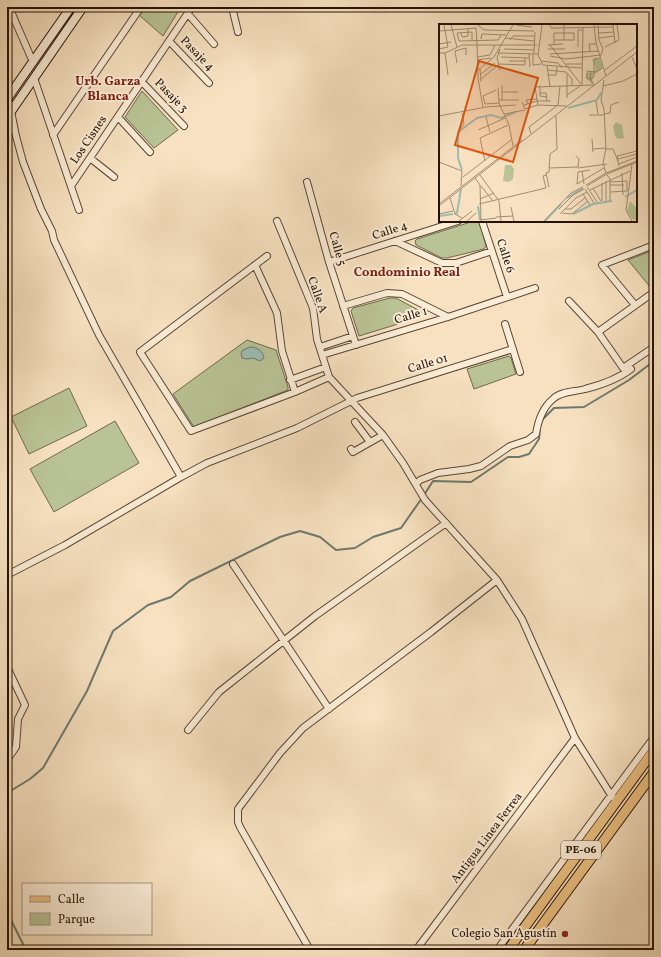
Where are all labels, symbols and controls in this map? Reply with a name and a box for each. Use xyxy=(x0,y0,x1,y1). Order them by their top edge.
inset map xyxy=(439,24,637,222)
street label: Pasaje 4 xyxy=(176,33,218,75)
district label: Urb. Garza Blanca xyxy=(75,73,141,106)
street label: Pasaje 3 xyxy=(151,75,191,117)
street label: Los Cisnes xyxy=(67,113,111,167)
street label: Calle 4 xyxy=(370,218,410,244)
street label: Calle 5 xyxy=(325,230,350,268)
street label: Calle 6 xyxy=(492,237,518,275)
district label: Condominio Real xyxy=(354,264,461,282)
street label: Calle A xyxy=(303,275,331,316)
street label: Calle 1 xyxy=(393,303,429,329)
street label: Calle 01 xyxy=(406,350,450,378)
street label: Antigua Linea Ferrea xyxy=(448,789,526,887)
road number: PE-06 xyxy=(561,841,601,859)
legend xyxy=(22,883,152,935)
text: Calle xyxy=(58,892,85,908)
text: Parque xyxy=(58,912,95,928)
place label: Colegio San Agustín xyxy=(451,926,557,942)
marker: Colegio San Agustín xyxy=(560,929,570,939)

